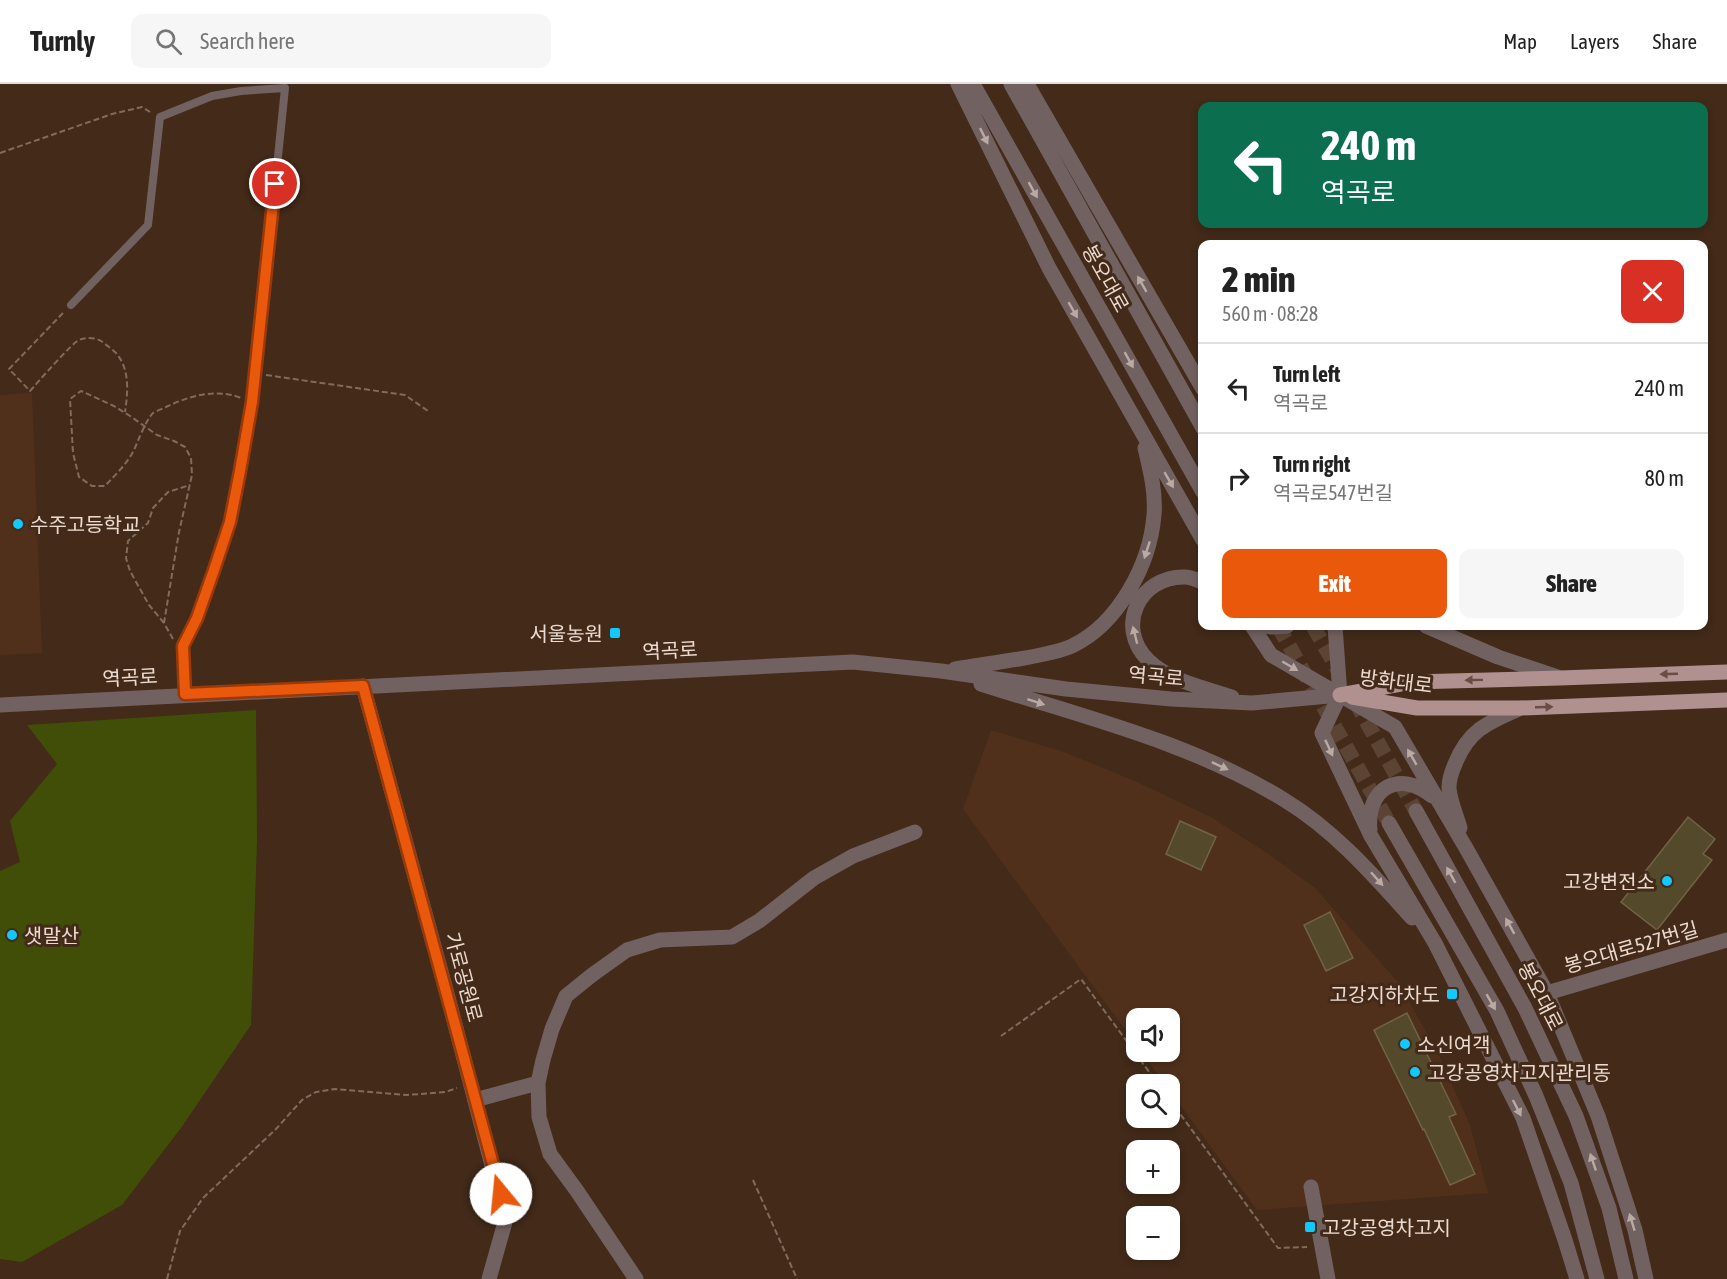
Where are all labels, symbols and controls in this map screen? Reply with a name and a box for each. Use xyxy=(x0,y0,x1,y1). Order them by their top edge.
search box xyxy=(131,14,551,68)
text: Turnly xyxy=(30,25,95,57)
icon: search xyxy=(152,25,185,58)
text: Search here xyxy=(200,28,295,54)
text: Map xyxy=(1503,29,1537,53)
text: Layers xyxy=(1570,29,1620,53)
text: Share xyxy=(1653,29,1697,53)
text: 240 m xyxy=(1321,121,1416,169)
icon: left xyxy=(1222,126,1300,204)
one-way arrow xyxy=(979,128,989,145)
pin xyxy=(249,158,300,209)
icon: arrive xyxy=(258,167,291,200)
text: 역곡로 xyxy=(1321,177,1396,208)
one-way arrow xyxy=(1028,182,1038,199)
street label: 봉오대로 xyxy=(1078,240,1134,316)
text: 2 min xyxy=(1222,258,1296,300)
button: close xyxy=(1621,260,1684,323)
one-way arrow xyxy=(1137,276,1148,292)
one-way arrow xyxy=(1067,302,1078,318)
text: 560 m · 08:28 xyxy=(1222,302,1318,325)
one-way arrow xyxy=(1123,352,1134,368)
text: Turn left xyxy=(1273,361,1340,387)
icon: left xyxy=(1222,372,1255,405)
text: 240 m xyxy=(1634,375,1684,401)
text: 역곡로 xyxy=(1273,391,1328,414)
text: Turn right xyxy=(1273,451,1350,477)
icon: right xyxy=(1222,462,1255,495)
text: 80 m xyxy=(1644,465,1684,491)
one-way arrow xyxy=(1164,472,1174,489)
text: 역곡로547번길 xyxy=(1273,481,1393,504)
place label: 수주고등학교 xyxy=(30,513,140,536)
marker: 수주고등학교 xyxy=(11,517,25,531)
one-way arrow xyxy=(1142,541,1151,559)
button: Exit xyxy=(1222,549,1447,618)
button: Share xyxy=(1459,549,1684,618)
place label: 서울농원 xyxy=(529,622,603,645)
marker: 서울농원 xyxy=(608,626,622,640)
one-way arrow xyxy=(1129,626,1139,644)
street label: 역곡로 xyxy=(642,637,698,663)
one-way arrow xyxy=(1282,661,1298,672)
street label: 역곡로 xyxy=(1128,662,1184,690)
street label: 역곡로 xyxy=(102,664,158,690)
street label: 방화대로 xyxy=(1358,665,1434,697)
one-way arrow xyxy=(1659,669,1678,679)
one-way arrow xyxy=(1464,675,1483,685)
one-way arrow xyxy=(1027,698,1045,707)
one-way arrow xyxy=(1535,702,1554,712)
one-way arrow xyxy=(1324,739,1334,757)
one-way arrow xyxy=(1408,749,1418,766)
one-way arrow xyxy=(1212,761,1229,770)
one-way arrow xyxy=(1446,867,1457,883)
place label: 고강변전소 xyxy=(1563,870,1655,893)
one-way arrow xyxy=(1370,871,1383,886)
marker: 고강변전소 xyxy=(1660,874,1674,888)
street label: 봉오대로527번길 xyxy=(1561,917,1701,977)
one-way arrow xyxy=(1505,918,1515,935)
place label: 샛말산 xyxy=(24,924,79,947)
marker: 샛말산 xyxy=(5,928,19,942)
street label: 가로공원로 xyxy=(441,930,487,1024)
street label: 봉오대로 xyxy=(1514,958,1568,1034)
place label: 고강지하차도 xyxy=(1330,983,1440,1006)
marker: 고강지하차도 xyxy=(1445,987,1459,1001)
one-way arrow xyxy=(1486,994,1496,1011)
map controls xyxy=(1126,1008,1180,1260)
button: sound xyxy=(1126,1008,1180,1062)
place label: 소신여객 xyxy=(1417,1033,1491,1056)
marker: 소신여객 xyxy=(1398,1037,1412,1051)
place label: 고강공영차고지관리동 xyxy=(1427,1061,1611,1084)
marker: 고강공영차고지관리동 xyxy=(1408,1065,1422,1079)
button: search xyxy=(1126,1074,1180,1128)
one-way arrow xyxy=(1513,1099,1522,1116)
button: + xyxy=(1126,1140,1180,1194)
one-way arrow xyxy=(1587,1153,1597,1171)
position arrow xyxy=(469,1162,533,1226)
button: − xyxy=(1126,1206,1180,1260)
one-way arrow xyxy=(1627,1213,1636,1231)
place label: 고강공영차고지 xyxy=(1322,1216,1451,1239)
marker: 고강공영차고지 xyxy=(1303,1220,1317,1234)

